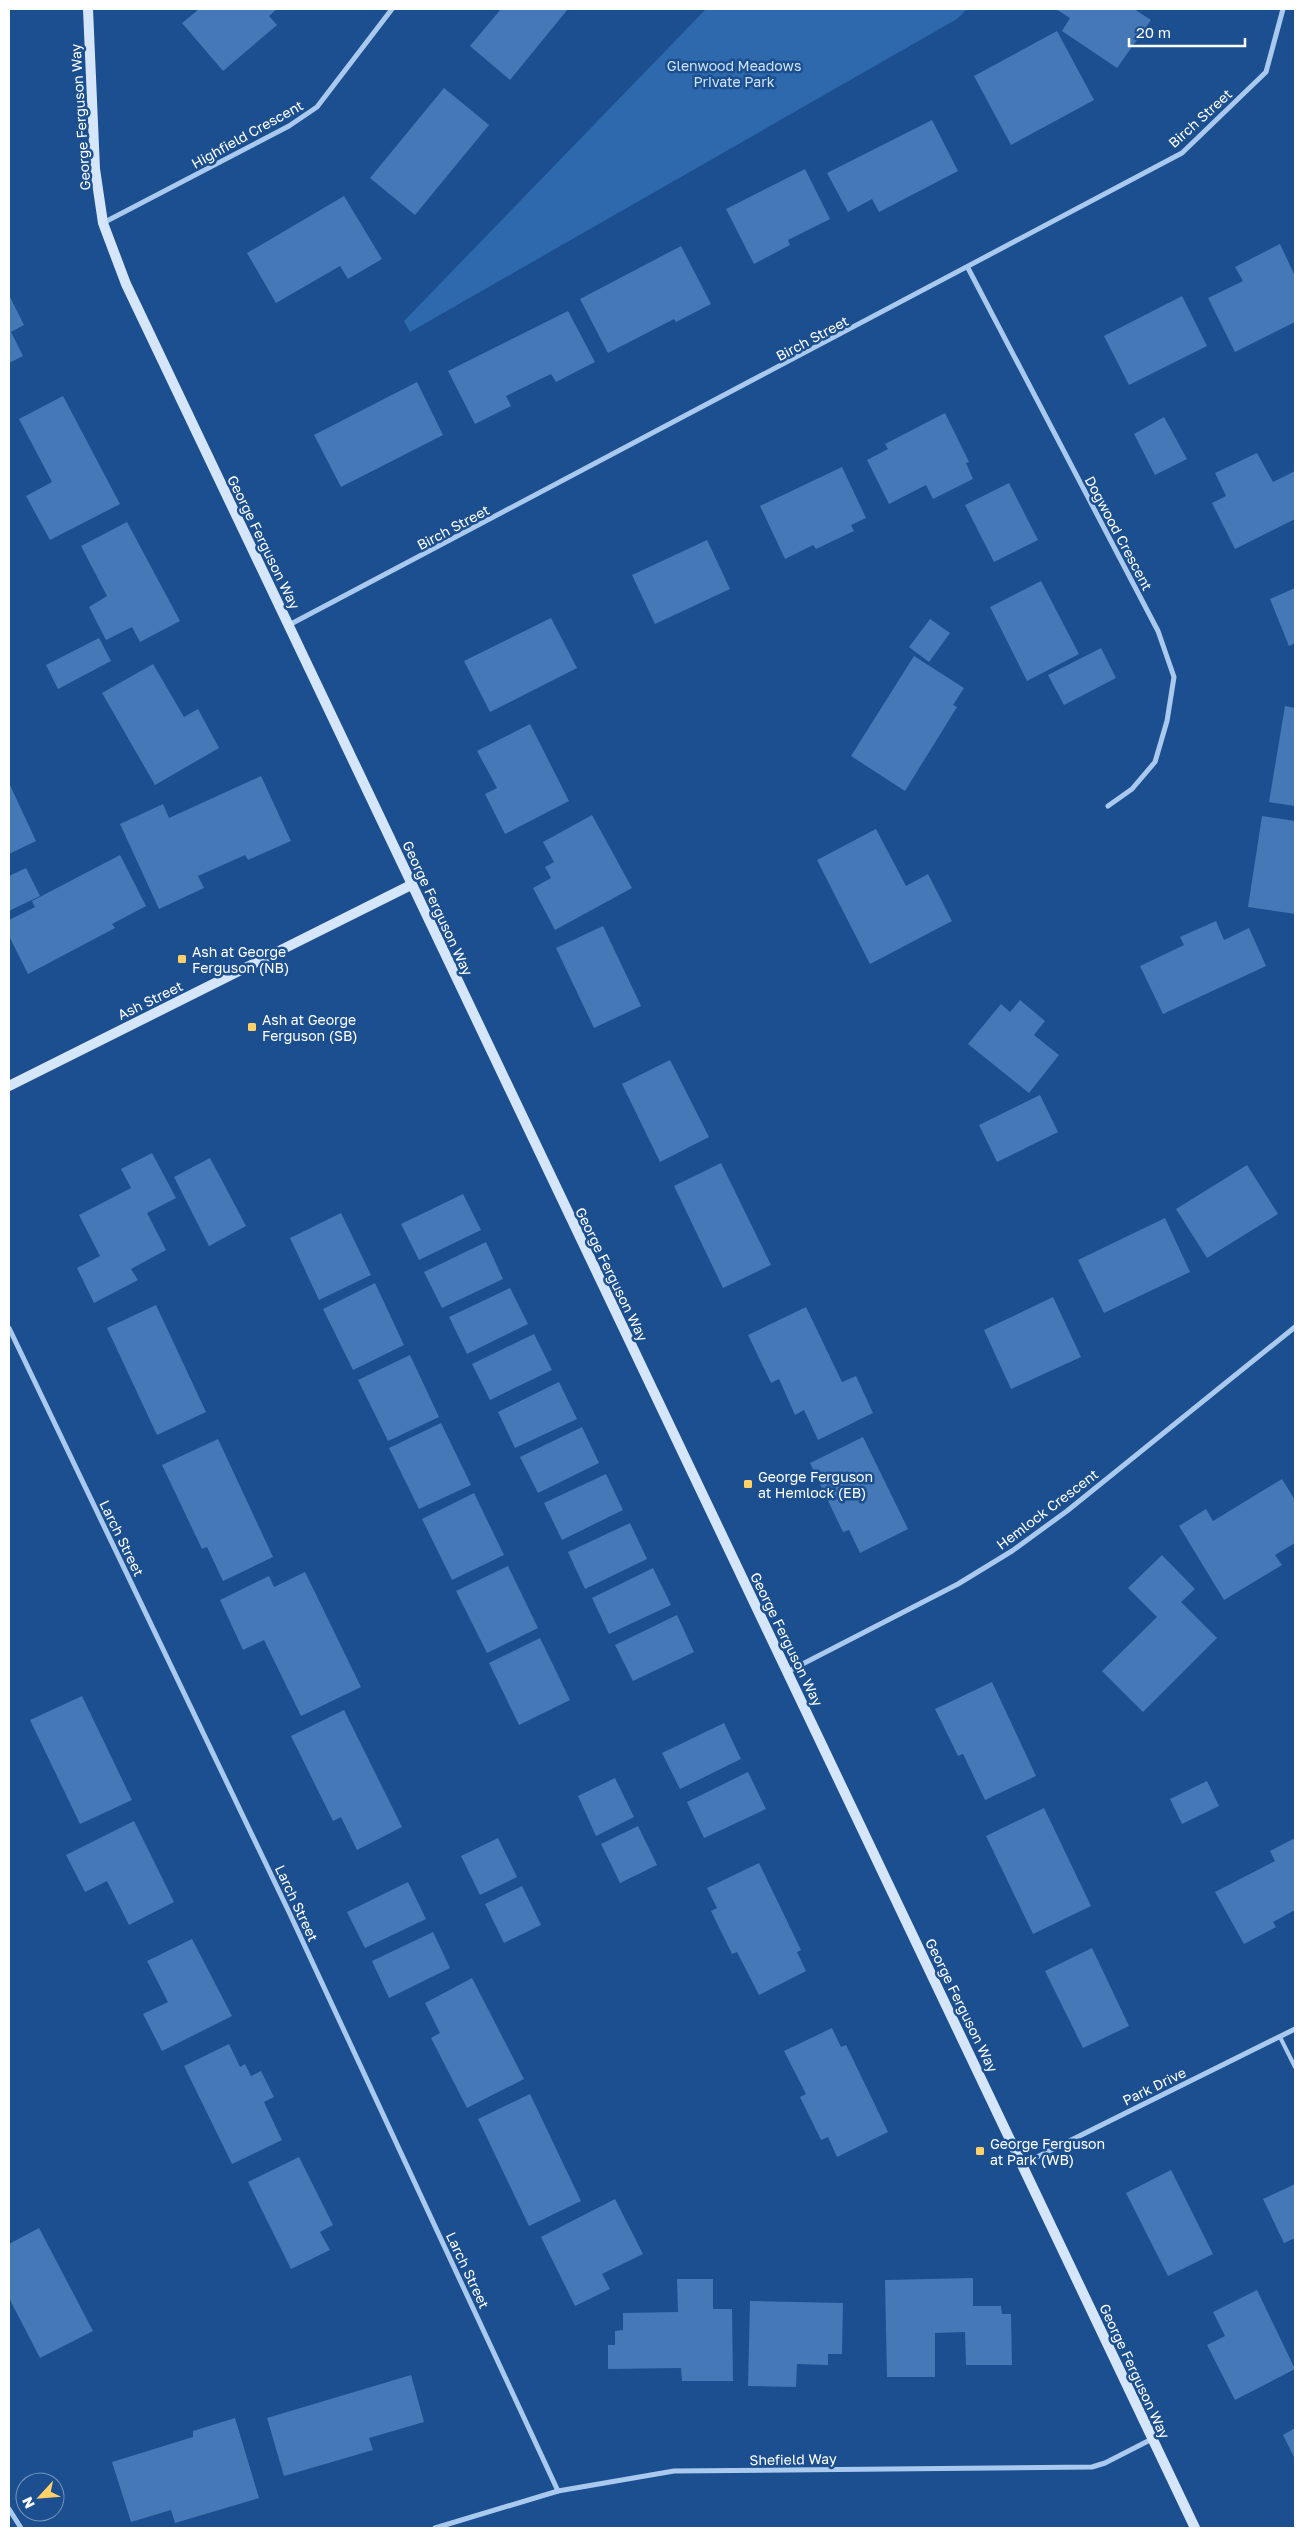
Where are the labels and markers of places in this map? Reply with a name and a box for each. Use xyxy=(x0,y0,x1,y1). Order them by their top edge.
place label: Ash at George Ferguson (NB) xyxy=(192,943,289,976)
marker: Ash at George Ferguson (NB) xyxy=(176,953,188,965)
place label: Ash at George Ferguson (SB) xyxy=(262,1011,358,1044)
marker: Ash at George Ferguson (SB) xyxy=(246,1021,258,1033)
place label: George Ferguson at Hemlock (EB) xyxy=(758,1468,873,1501)
marker: George Ferguson at Hemlock (EB) xyxy=(742,1478,754,1490)
place label: George Ferguson at Park (WB) xyxy=(990,2135,1105,2168)
marker: George Ferguson at Park (WB) xyxy=(974,2145,986,2157)

